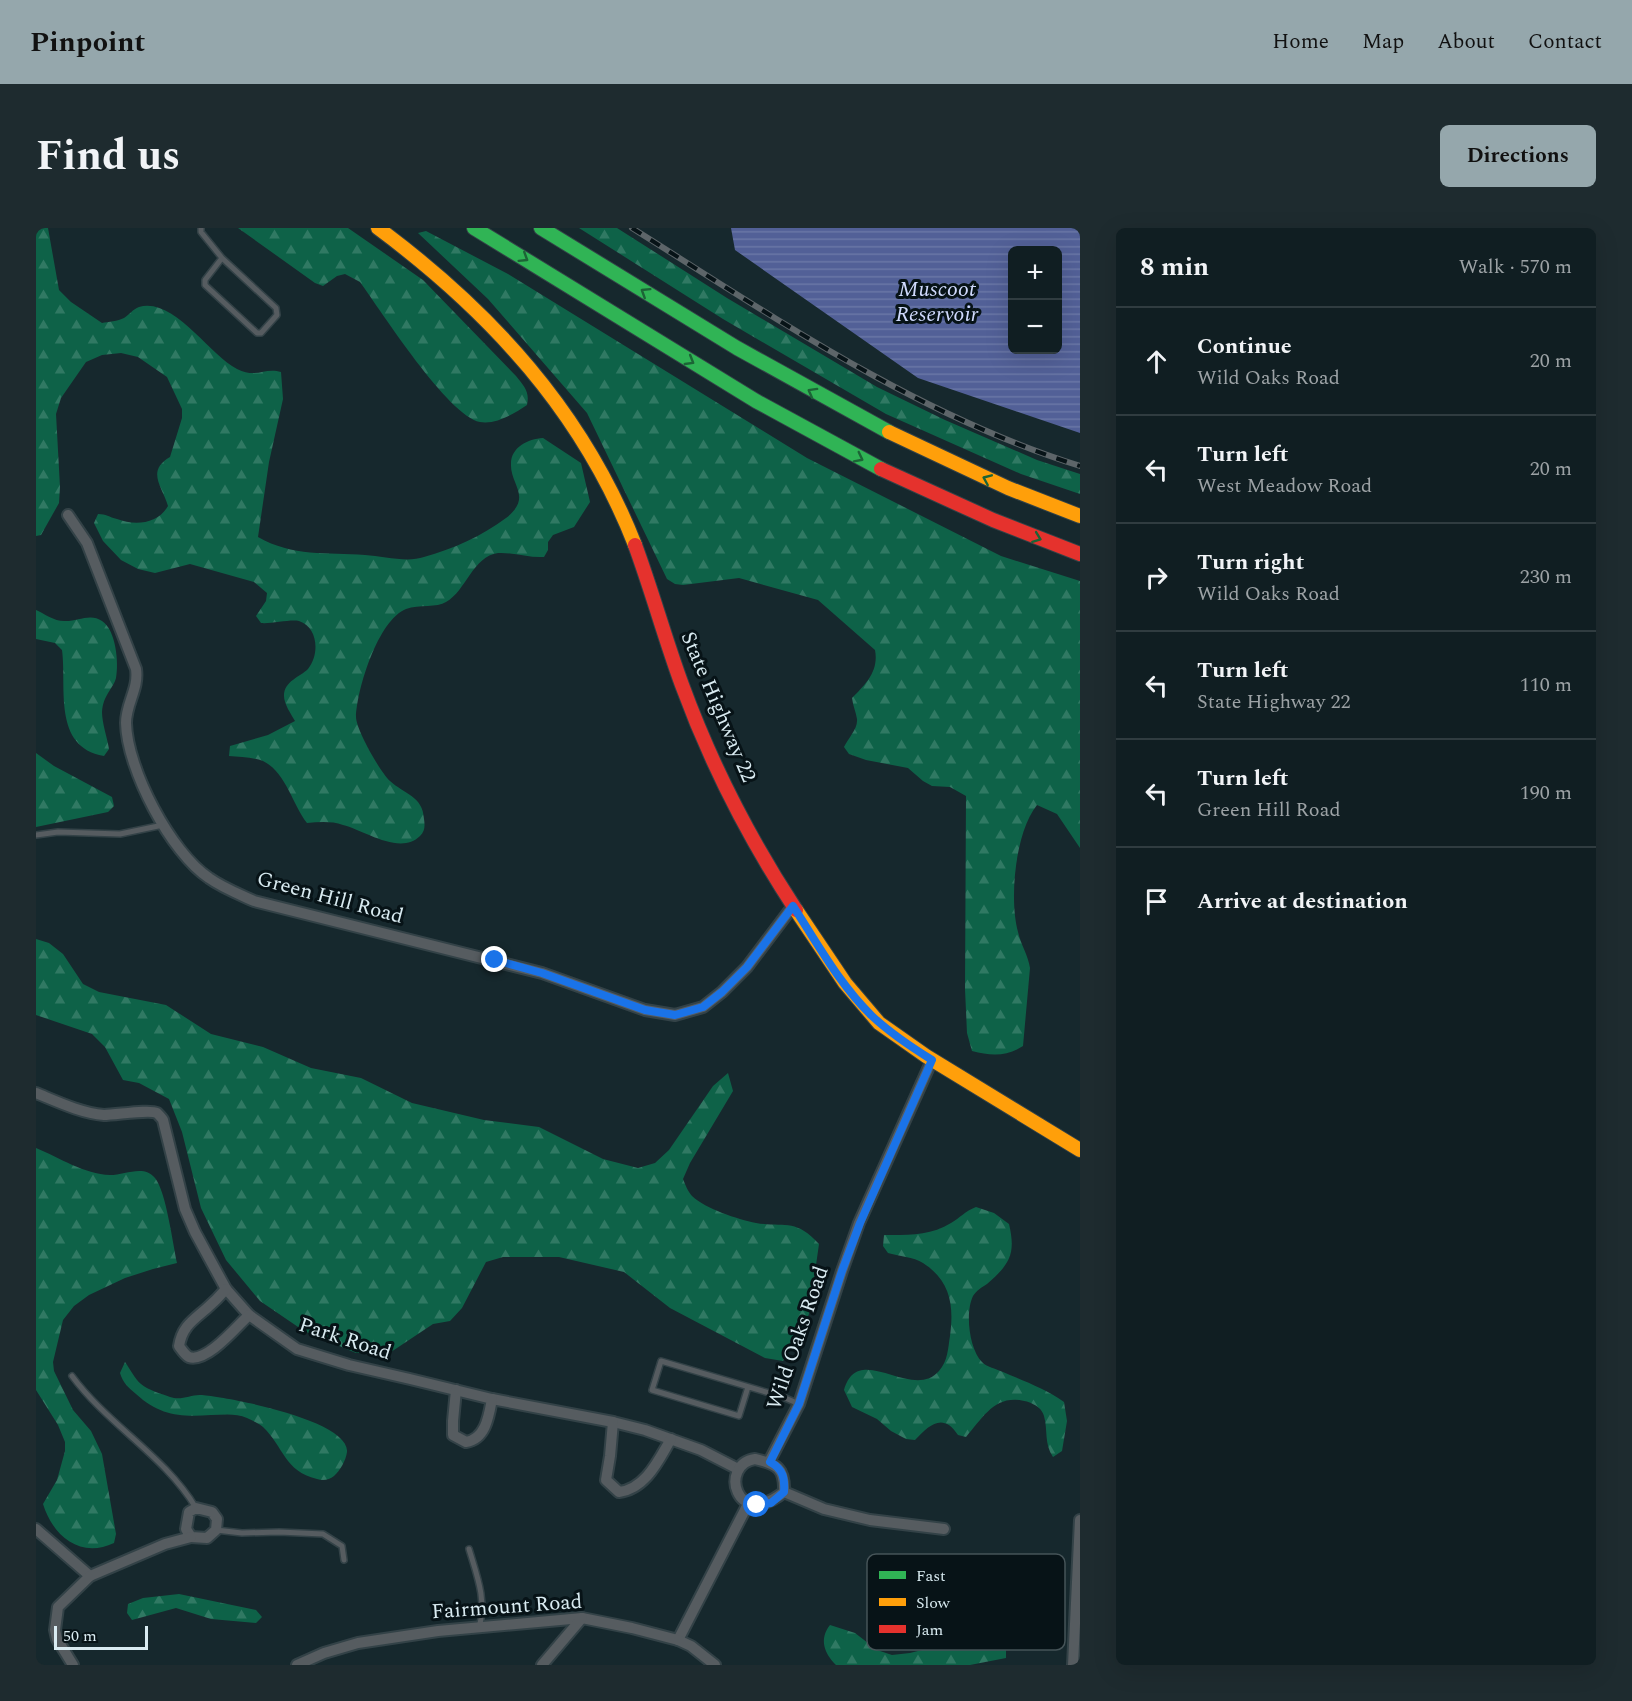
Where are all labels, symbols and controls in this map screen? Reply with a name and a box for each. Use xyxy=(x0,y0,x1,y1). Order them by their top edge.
text: Pinpoint xyxy=(30,21,145,64)
text: Home xyxy=(1272,26,1329,58)
text: Map xyxy=(1362,26,1404,58)
text: About xyxy=(1437,26,1495,58)
text: Contact xyxy=(1528,26,1602,58)
text: Find us xyxy=(36,125,180,188)
button: Directions xyxy=(1440,125,1596,187)
map controls xyxy=(1008,246,1062,354)
button: + xyxy=(1008,246,1062,300)
text: 8 min xyxy=(1140,247,1209,287)
one-way arrow xyxy=(518,251,528,263)
text: Walk · 570 m xyxy=(1459,252,1572,282)
water label: Muscoot Reservoir xyxy=(896,273,979,331)
one-way arrow xyxy=(641,288,651,300)
button: − xyxy=(1008,300,1062,354)
text: Continue xyxy=(1197,330,1292,363)
icon: ahead xyxy=(1140,345,1173,378)
text: 20 m xyxy=(1530,346,1572,376)
one-way arrow xyxy=(684,353,694,365)
text: Wild Oaks Road xyxy=(1197,363,1340,393)
one-way arrow xyxy=(808,388,818,400)
text: Turn left xyxy=(1197,438,1289,471)
one-way arrow xyxy=(853,450,864,462)
icon: left xyxy=(1140,453,1173,486)
text: 20 m xyxy=(1530,454,1572,484)
text: West Meadow Road xyxy=(1197,471,1372,501)
one-way arrow xyxy=(982,475,993,487)
one-way arrow xyxy=(1031,531,1042,543)
text: Turn right xyxy=(1197,546,1304,579)
icon: right xyxy=(1140,561,1173,594)
text: 230 m xyxy=(1520,562,1572,592)
text: Wild Oaks Road xyxy=(1197,579,1340,609)
street label: State Highway 22 xyxy=(672,627,764,787)
text: Turn left xyxy=(1197,654,1289,687)
icon: left xyxy=(1140,669,1173,702)
text: 110 m xyxy=(1520,670,1572,700)
text: State Highway 22 xyxy=(1197,687,1350,717)
text: Turn left xyxy=(1197,762,1289,795)
icon: left xyxy=(1140,777,1173,810)
text: 190 m xyxy=(1520,778,1572,808)
text: Green Hill Road xyxy=(1197,795,1341,825)
street label: Green Hill Road xyxy=(253,863,407,933)
icon: arrive xyxy=(1140,885,1173,918)
text: Arrive at destination xyxy=(1197,885,1408,918)
route end xyxy=(481,946,507,972)
street label: Wild Oaks Road xyxy=(758,1262,838,1414)
street label: Park Road xyxy=(294,1309,396,1369)
route start xyxy=(743,1491,769,1517)
legend xyxy=(867,1554,1065,1650)
text: Fast xyxy=(916,1564,946,1588)
street label: Fairmount Road xyxy=(431,1586,583,1628)
text: Slow xyxy=(916,1591,951,1615)
text: Jam xyxy=(916,1618,944,1642)
scale bar xyxy=(54,1623,148,1650)
text: 50 m xyxy=(63,1624,97,1648)

